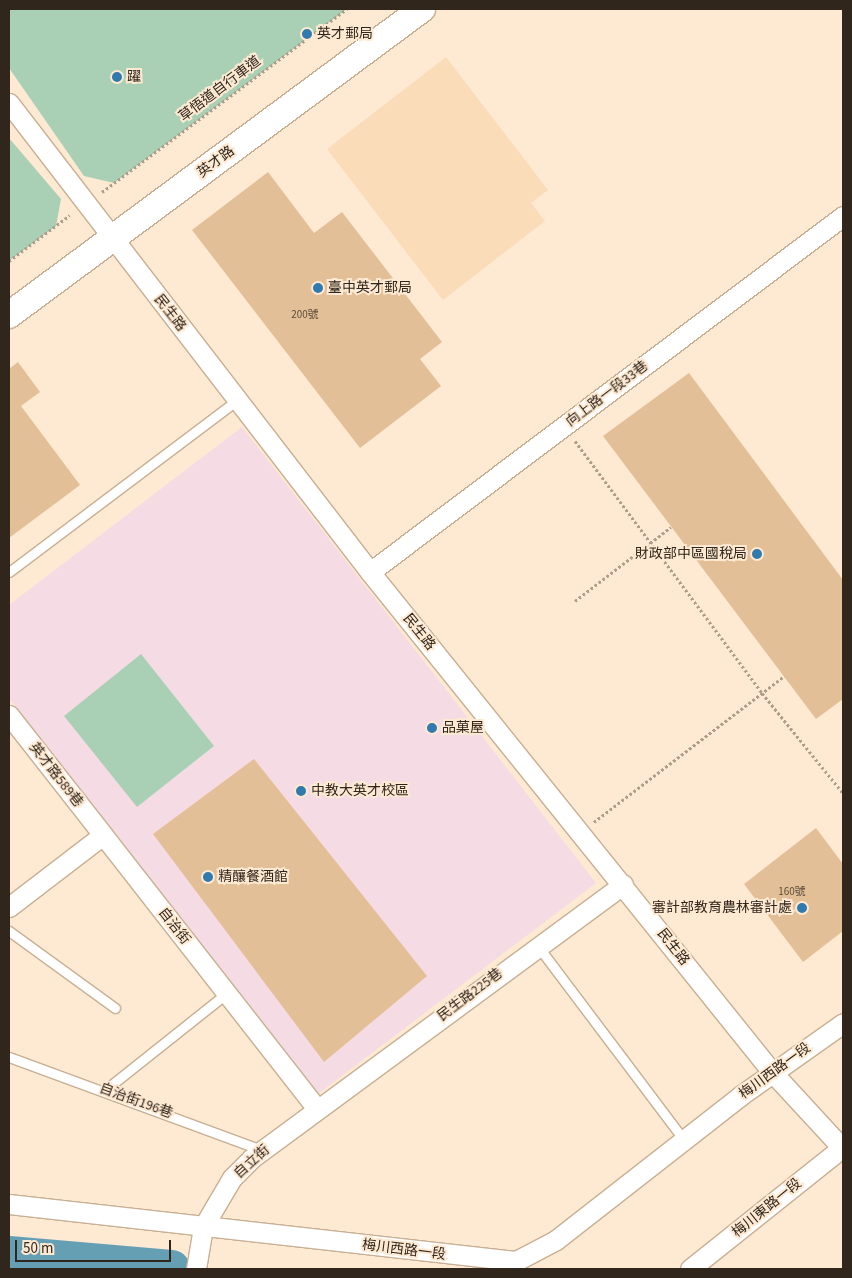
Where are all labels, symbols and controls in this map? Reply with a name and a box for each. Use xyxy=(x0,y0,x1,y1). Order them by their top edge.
place label: 英才郵局 xyxy=(317,26,373,42)
marker: 英才郵局 xyxy=(301,28,313,40)
street label: 草悟道自行車道 xyxy=(176,53,264,125)
place label: 躍 xyxy=(127,69,141,85)
marker: 躍 xyxy=(111,71,123,83)
street label: 英才路 xyxy=(194,143,238,181)
place label: 臺中英才郵局 xyxy=(328,280,412,296)
marker: 臺中英才郵局 xyxy=(312,282,324,294)
street label: 民生路 xyxy=(150,291,190,335)
house number: 200號 xyxy=(291,308,319,322)
street label: 向上路一段33巷 xyxy=(563,358,651,430)
place label: 財政部中區國稅局 xyxy=(635,546,747,562)
marker: 財政部中區國稅局 xyxy=(751,548,763,560)
street label: 民生路 xyxy=(399,610,439,654)
place label: 品菓屋 xyxy=(442,720,484,736)
marker: 品菓屋 xyxy=(426,722,438,734)
street label: 英才路589巷 xyxy=(26,740,86,810)
place label: 中教大英才校區 xyxy=(311,783,409,799)
marker: 中教大英才校區 xyxy=(295,785,307,797)
place label: 精釀餐酒館 xyxy=(218,869,288,885)
marker: 精釀餐酒館 xyxy=(202,871,214,883)
house number: 160號 xyxy=(778,885,806,899)
place label: 審計部教育農林審計處 xyxy=(652,900,792,916)
marker: 審計部教育農林審計處 xyxy=(796,902,808,914)
street label: 自治街 xyxy=(154,904,194,948)
street label: 民生路 xyxy=(653,925,693,969)
street label: 民生路225巷 xyxy=(434,965,506,1025)
street label: 梅川西路一段 xyxy=(736,1040,814,1102)
street label: 自治街196巷 xyxy=(97,1080,175,1122)
street label: 自立街 xyxy=(231,1142,273,1182)
street label: 梅川東路一段 xyxy=(729,1175,805,1241)
scale bar xyxy=(18,1230,174,1262)
street label: 梅川西路一段 xyxy=(361,1237,447,1263)
text: 50 m xyxy=(23,1238,53,1259)

